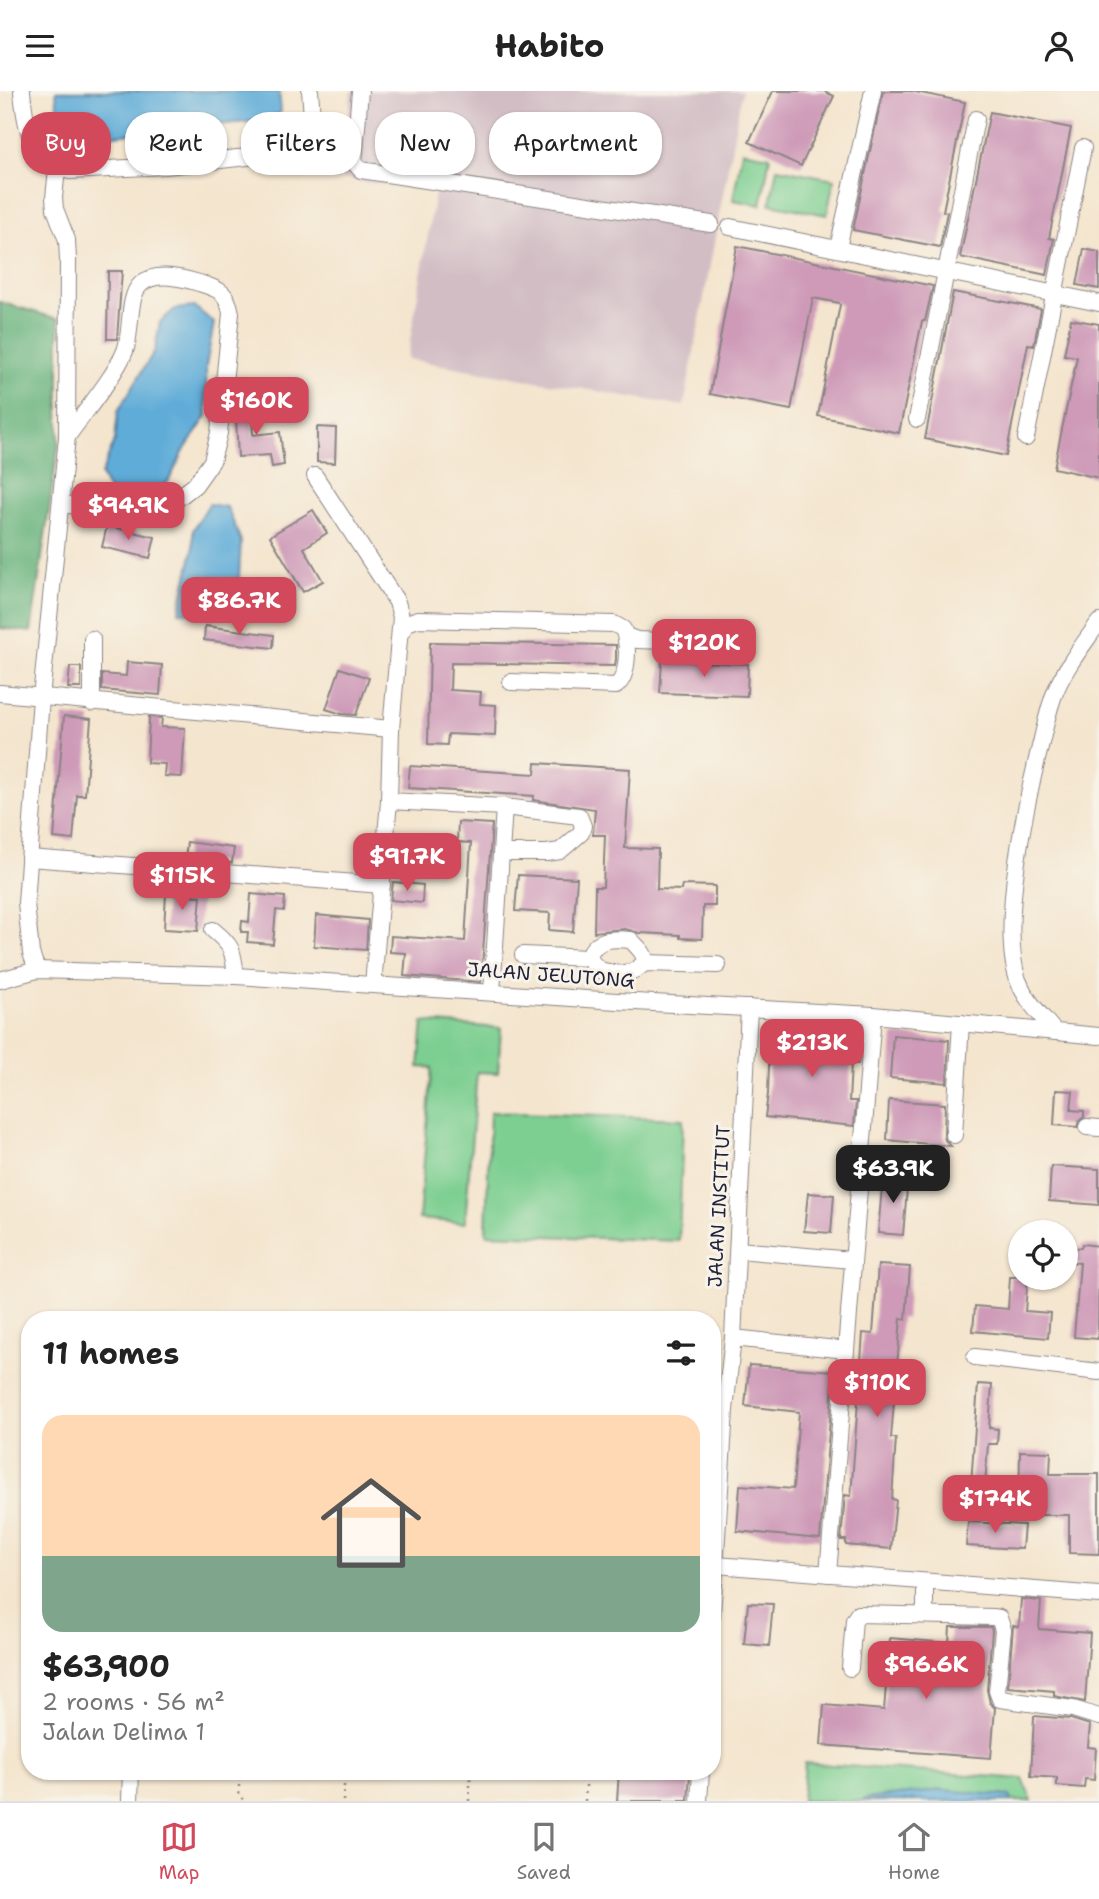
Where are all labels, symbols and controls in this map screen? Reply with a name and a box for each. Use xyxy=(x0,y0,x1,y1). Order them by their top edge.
text: Habito xyxy=(494,24,605,67)
icon: menu xyxy=(21,27,59,65)
icon: person xyxy=(1040,27,1078,65)
chip: Buy xyxy=(21,112,111,175)
chip: Rent xyxy=(125,112,227,175)
chip: Filters xyxy=(241,112,361,175)
chip: New xyxy=(375,112,475,175)
chip: Apartment xyxy=(489,112,662,175)
pin: $160K xyxy=(207,377,305,437)
text: $160K xyxy=(220,385,292,415)
pin: $94.9K xyxy=(71,483,185,542)
text: $94.9K xyxy=(87,490,169,520)
pin: $86.7K xyxy=(182,577,296,637)
text: $86.7K xyxy=(197,585,281,615)
pin: $120K xyxy=(655,619,753,679)
text: $120K xyxy=(668,627,740,657)
pin: $91.7K xyxy=(350,833,464,893)
text: $91.7K xyxy=(369,841,445,871)
pin: $115K xyxy=(133,853,231,912)
text: $115K xyxy=(149,860,215,890)
street label: JALAN JELUTONG xyxy=(467,957,635,993)
pin: $213K xyxy=(763,1019,861,1079)
text: $213K xyxy=(776,1027,848,1057)
street label: JALAN INSTITUT xyxy=(702,1124,736,1288)
pin: $63.9K xyxy=(836,1145,950,1205)
text: $63.9K xyxy=(852,1153,934,1183)
map controls xyxy=(1008,1220,1078,1290)
button: locate xyxy=(1008,1220,1078,1290)
text: 11 homes xyxy=(42,1333,179,1374)
icon: filters xyxy=(662,1334,700,1372)
pin: $110K xyxy=(828,1359,926,1419)
text: $110K xyxy=(844,1367,910,1397)
icon: home xyxy=(308,1460,434,1586)
pin: $174K xyxy=(946,1475,1044,1535)
text: $174K xyxy=(959,1483,1031,1513)
pin: $96.6K xyxy=(869,1641,983,1701)
text: $63,900 xyxy=(42,1646,170,1687)
text: $96.6K xyxy=(884,1649,968,1679)
text: 2 rooms · 56 m² xyxy=(42,1687,225,1717)
text: Jalan Delima 1 xyxy=(42,1717,205,1747)
tab: Map xyxy=(159,1818,199,1885)
tab: Saved xyxy=(517,1818,571,1885)
tab: Home xyxy=(888,1818,940,1885)

